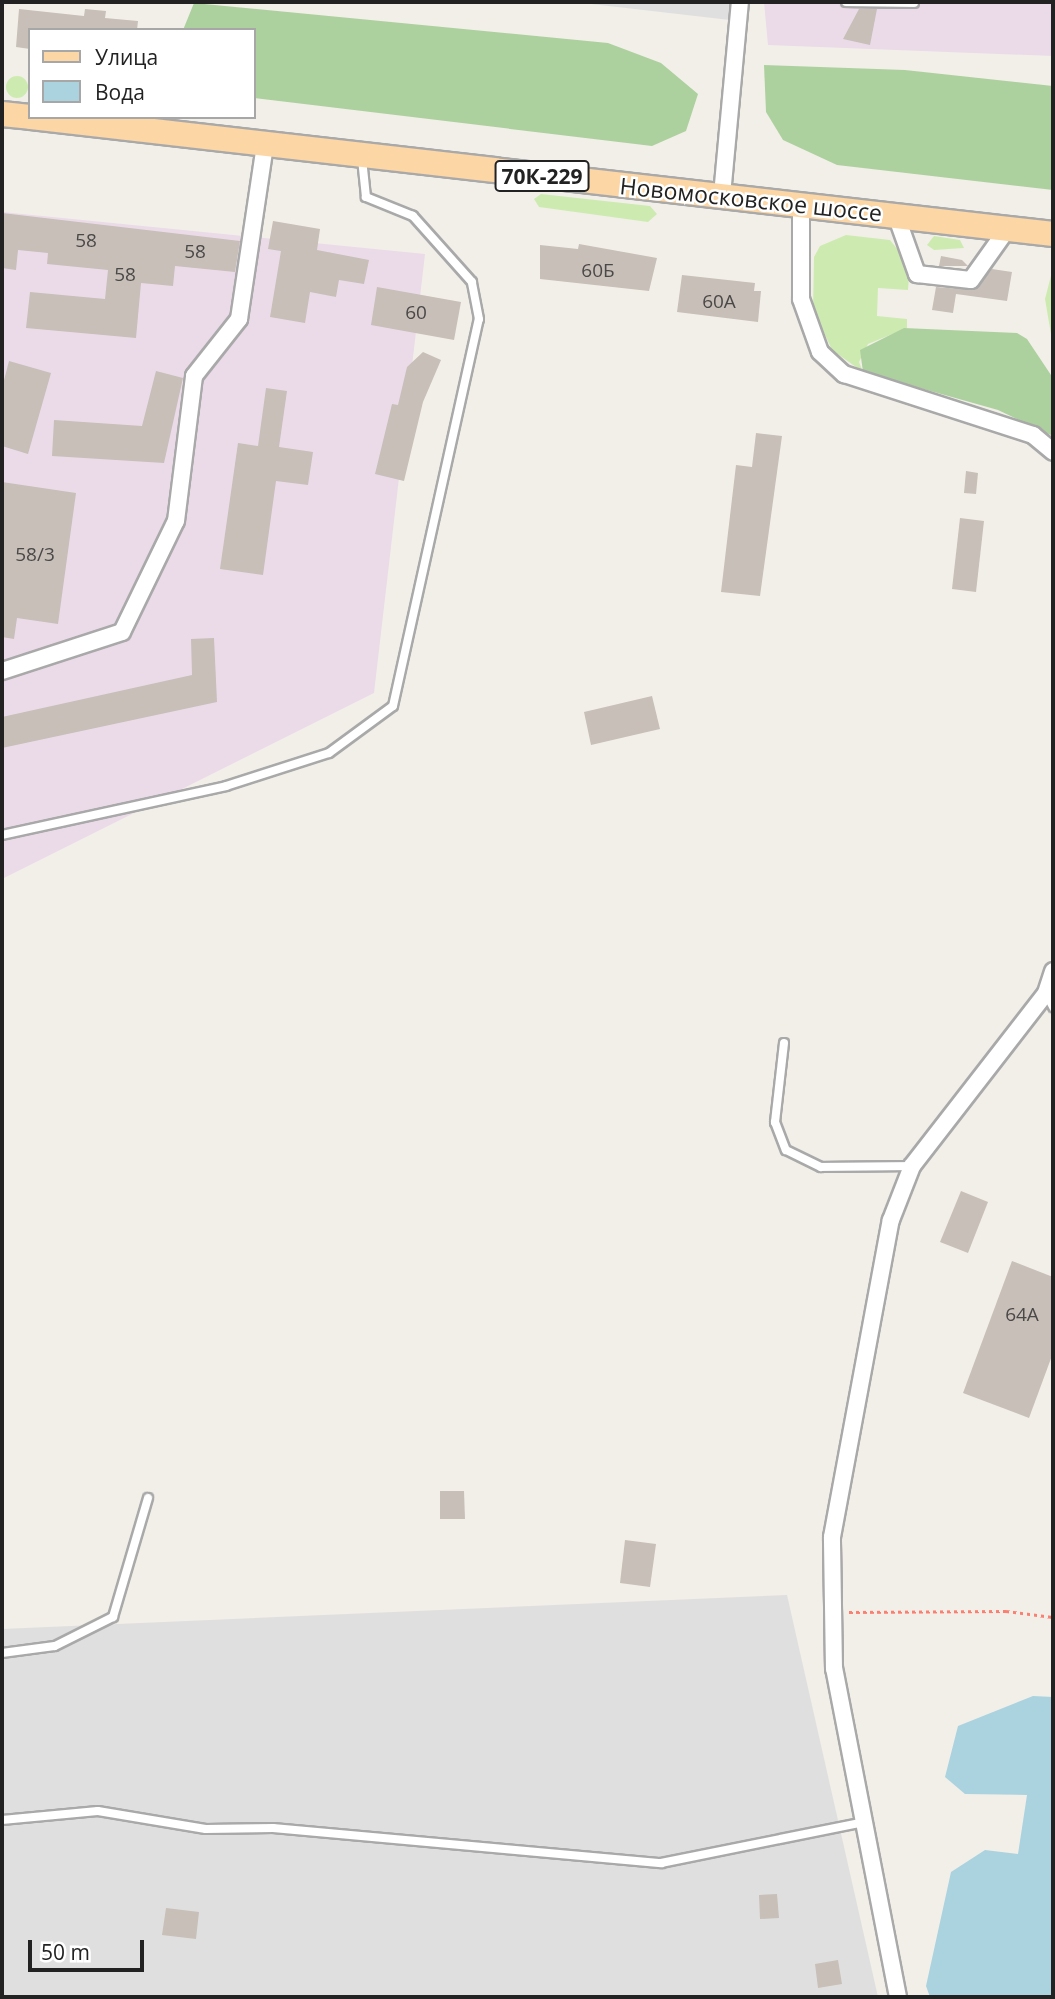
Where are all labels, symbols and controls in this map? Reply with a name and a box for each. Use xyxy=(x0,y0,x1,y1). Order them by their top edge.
legend xyxy=(28,28,256,119)
text: Улица xyxy=(95,43,158,71)
text: Вода xyxy=(95,78,145,106)
road number: 70К-229 xyxy=(493,158,591,194)
street label: Новомосковское шоссе xyxy=(619,172,883,226)
house number: 58 xyxy=(75,230,97,252)
house number: 58 xyxy=(184,241,206,263)
house number: 60Б xyxy=(581,260,615,282)
house number: 58 xyxy=(114,264,136,286)
house number: 60А xyxy=(702,291,736,313)
house number: 60 xyxy=(405,302,427,324)
house number: 58/3 xyxy=(15,544,55,566)
house number: 64А xyxy=(1005,1304,1039,1326)
scale bar xyxy=(32,1926,147,1970)
text: 50 m xyxy=(41,1938,90,1966)

